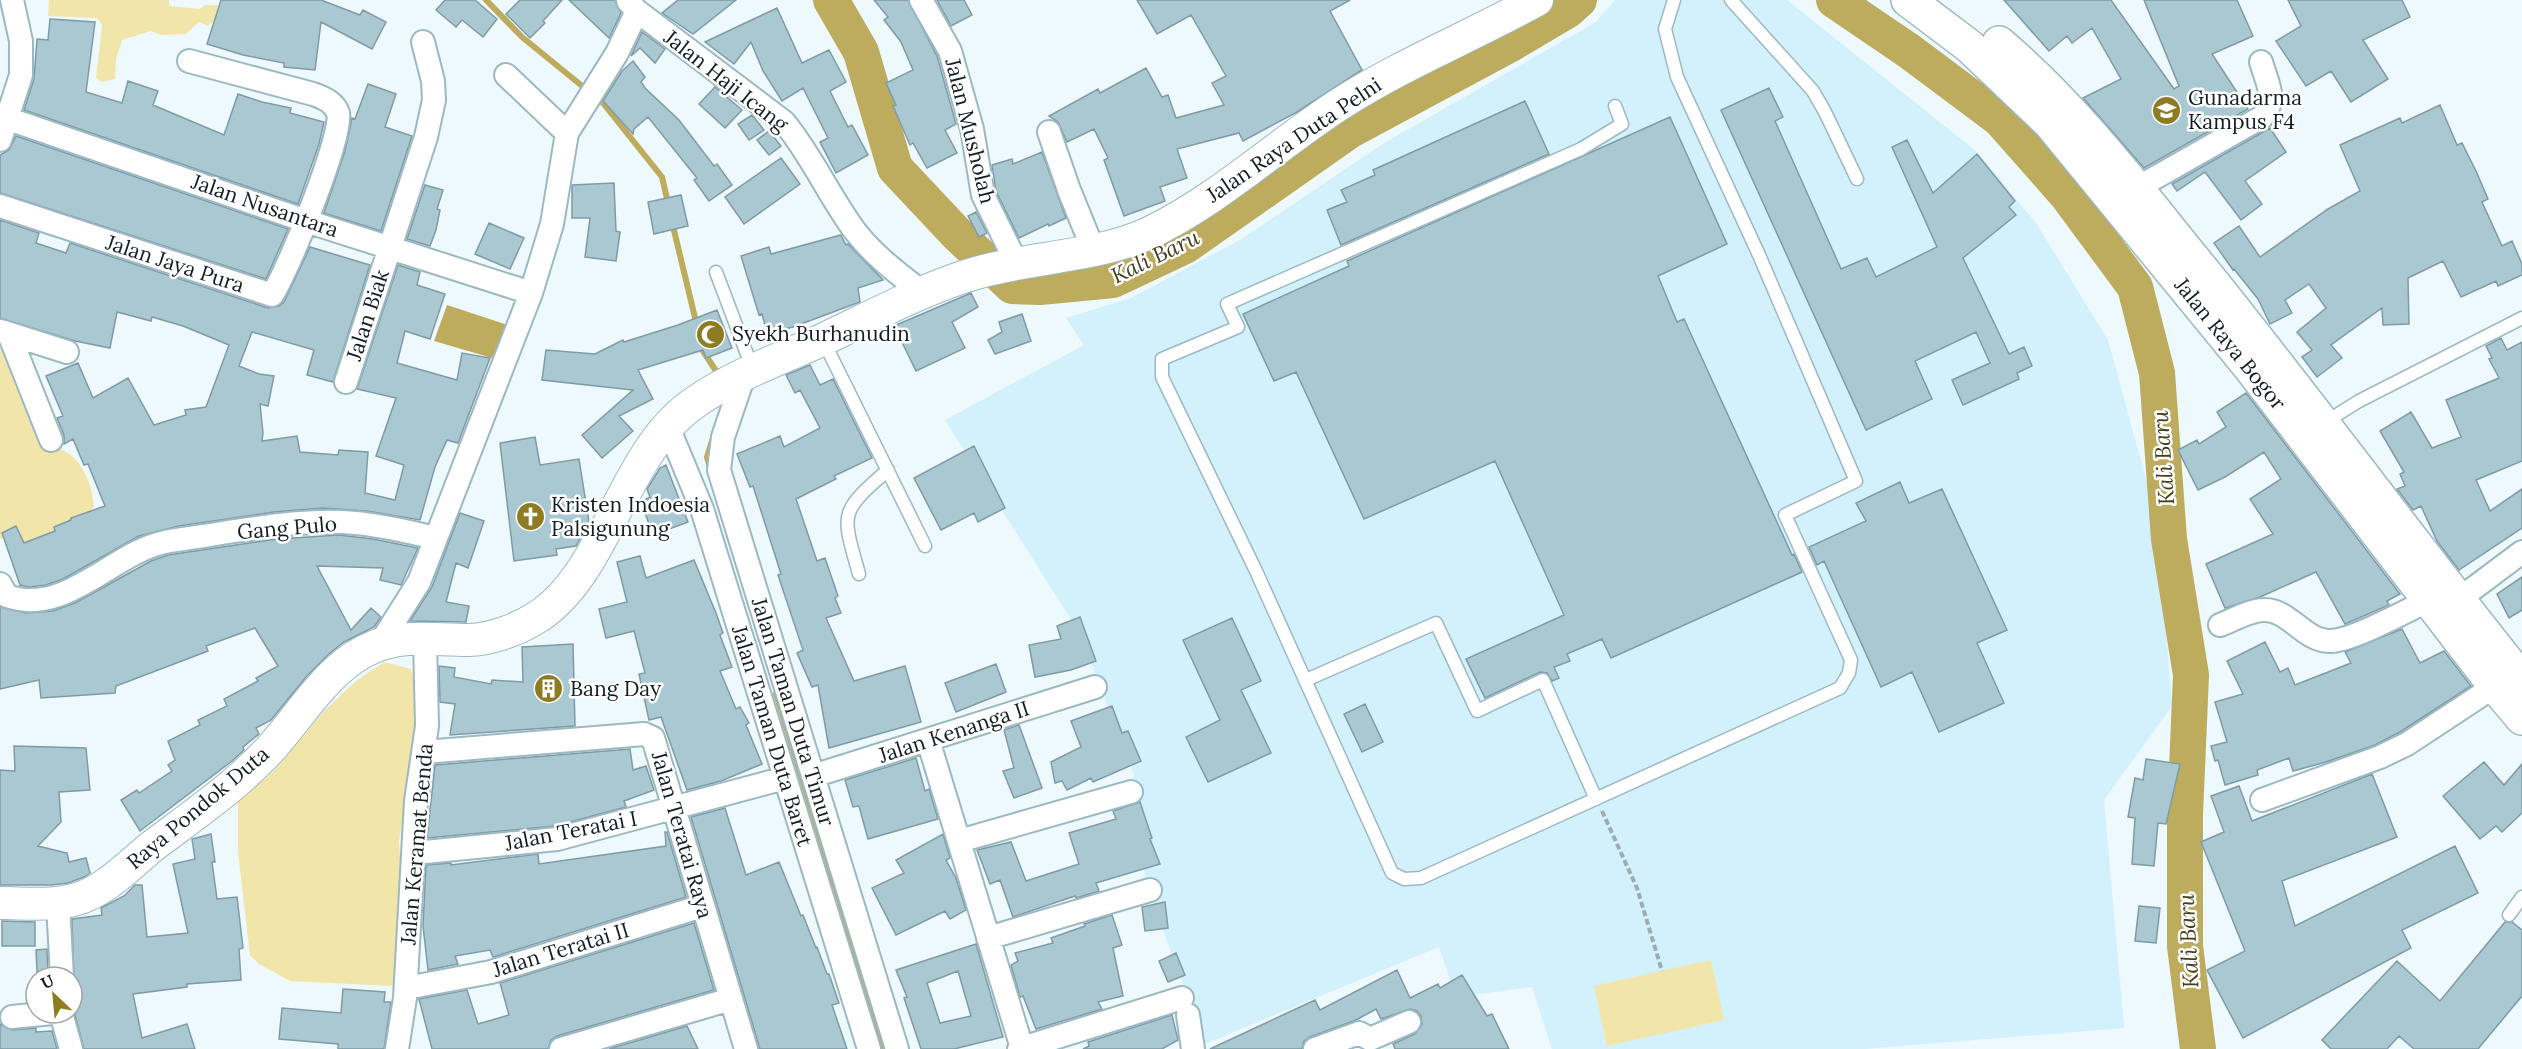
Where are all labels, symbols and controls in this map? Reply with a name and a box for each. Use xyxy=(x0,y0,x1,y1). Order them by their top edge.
street label: Jalan Haji Icang xyxy=(658,23,794,138)
street label: Jalan Musholah xyxy=(939,54,1002,206)
street label: Jalan Raya Duta Pelni xyxy=(1200,71,1386,209)
place label: Gunadarma Kampus F4 xyxy=(2188,84,2302,135)
school or university icon: Gunadarma Kampus F4 xyxy=(2151,94,2183,126)
street label: Jalan Nusantara xyxy=(187,167,342,243)
water label: Kali Baru xyxy=(1106,223,1204,289)
street label: Jalan Jaya Pura xyxy=(102,228,248,299)
street label: Jalan Biak xyxy=(340,265,395,365)
street label: Jalan Raya Bogor xyxy=(2168,271,2292,415)
mosque icon: Syekh Burhanudin xyxy=(695,318,727,350)
place label: Syekh Burhanudin xyxy=(732,320,910,347)
water label: Kali Baru xyxy=(2146,410,2180,506)
place label: Kristen Indoesia Palsigunung xyxy=(551,491,710,542)
church icon: Kristen Indoesia Palsigunung xyxy=(514,501,546,533)
street label: Gang Pulo xyxy=(236,510,338,545)
street label: Jalan Taman Duta Timur xyxy=(746,594,841,829)
street label: Jalan Taman Duta Baret xyxy=(726,621,819,850)
building icon: Bang Day xyxy=(533,673,565,705)
place label: Bang Day xyxy=(570,675,661,702)
street label: Jalan Kenanga II xyxy=(874,694,1033,769)
street label: Raya Pondok Duta xyxy=(121,740,275,875)
street label: Jalan Keramat Benda xyxy=(394,742,439,947)
street label: Jalan Teratai Raya xyxy=(645,747,719,922)
street label: Jalan Teratai I xyxy=(502,804,639,857)
water label: Kali Baru xyxy=(2172,893,2204,989)
street label: Jalan Teratai II xyxy=(489,916,632,983)
north arrow xyxy=(24,965,84,1025)
text: U xyxy=(38,970,57,993)

